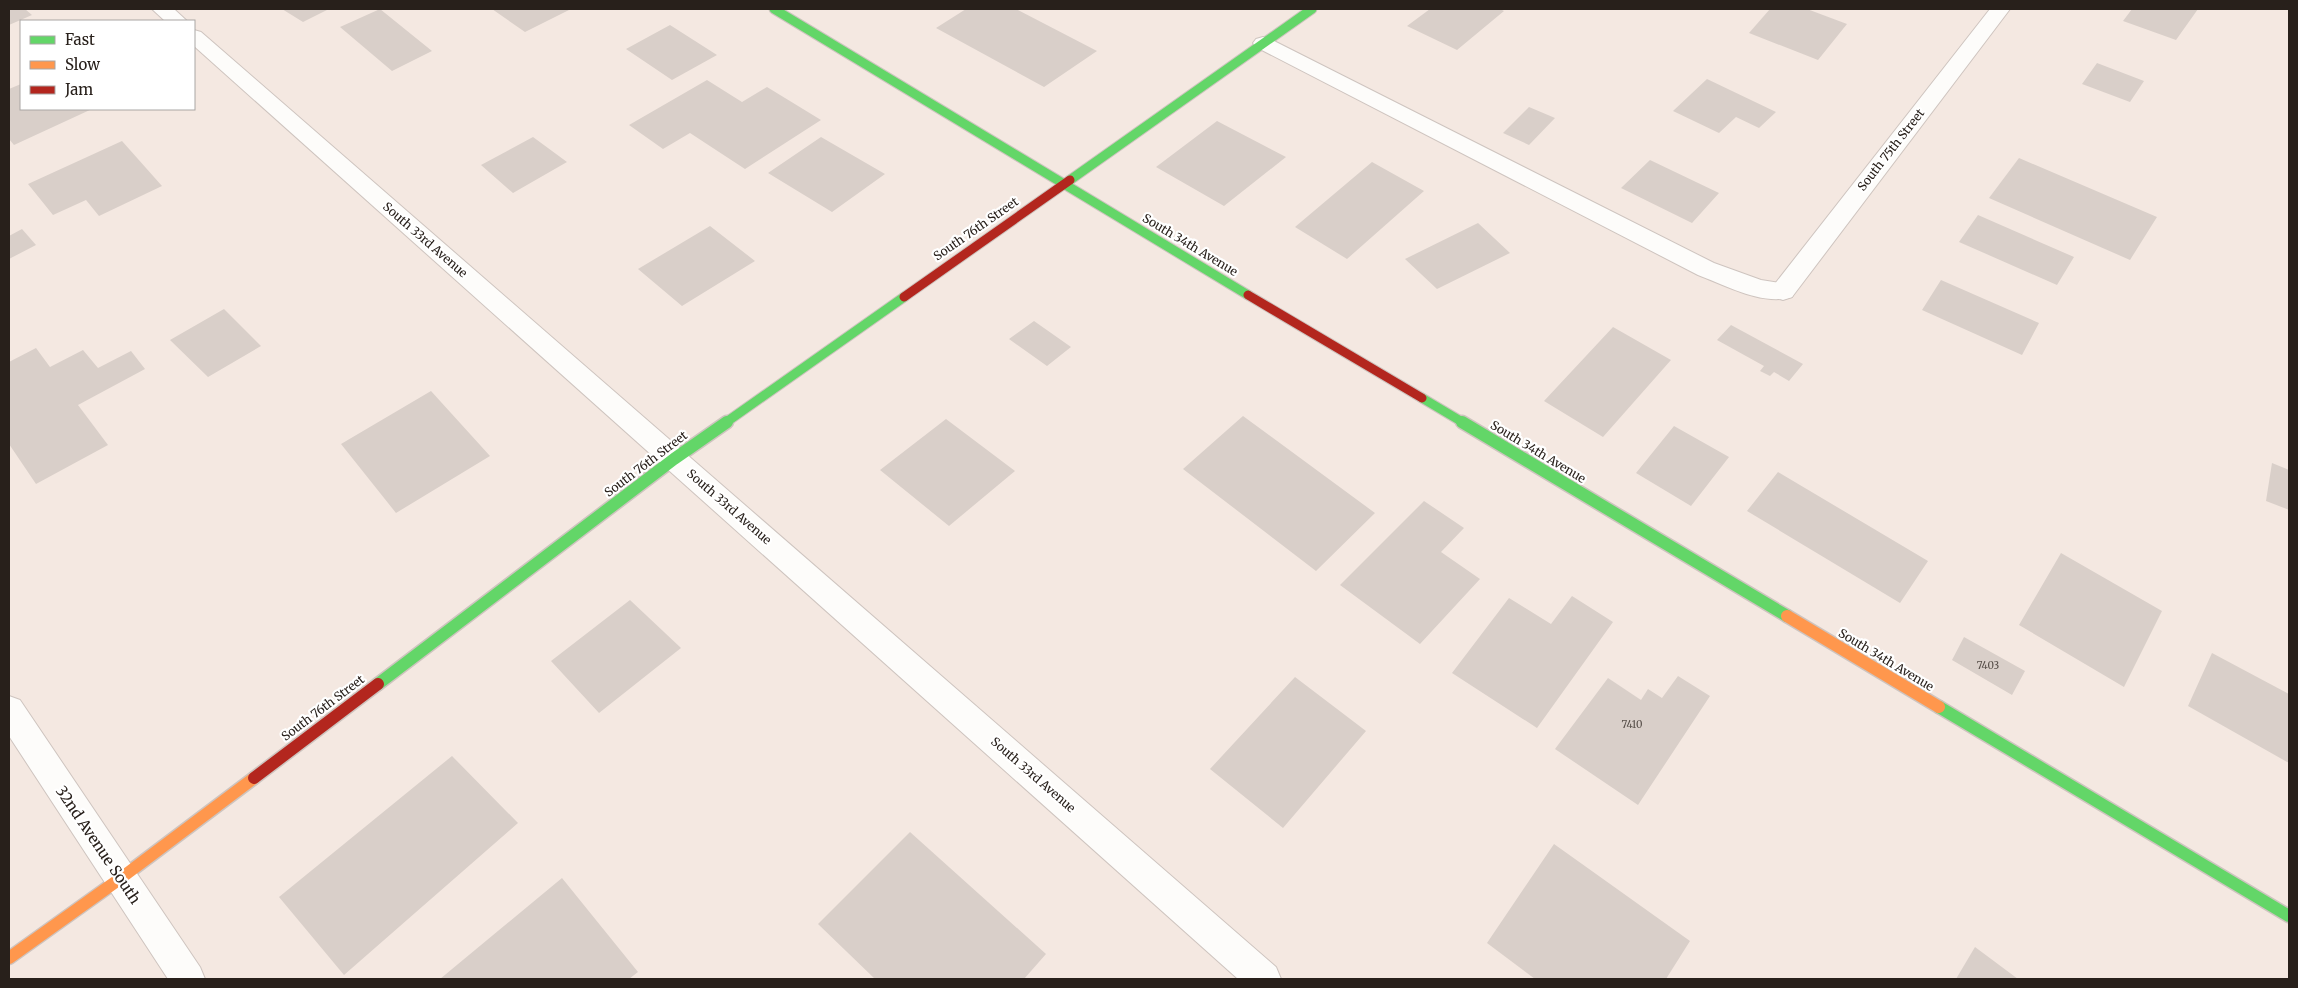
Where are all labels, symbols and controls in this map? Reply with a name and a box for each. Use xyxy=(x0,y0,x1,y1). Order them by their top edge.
legend xyxy=(20,20,195,110)
text: Fast xyxy=(65,30,95,49)
text: Slow xyxy=(65,55,100,74)
text: Jam xyxy=(64,80,93,99)
street label: South 75th Street xyxy=(1854,105,1927,194)
street label: South 76th Street xyxy=(930,194,1021,263)
street label: South 33rd Avenue xyxy=(380,199,471,280)
street label: South 34th Avenue xyxy=(1140,210,1241,279)
street label: South 34th Avenue xyxy=(1488,417,1589,486)
street label: South 76th Street xyxy=(601,427,690,500)
street label: South 33rd Avenue xyxy=(684,466,775,547)
street label: South 34th Avenue xyxy=(1836,625,1937,694)
house number: 7403 xyxy=(1977,659,2000,672)
street label: South 76th Street xyxy=(278,671,367,744)
house number: 7410 xyxy=(1622,718,1642,731)
street label: South 33rd Avenue xyxy=(988,734,1079,815)
street label: 32nd Avenue South xyxy=(52,782,145,907)

